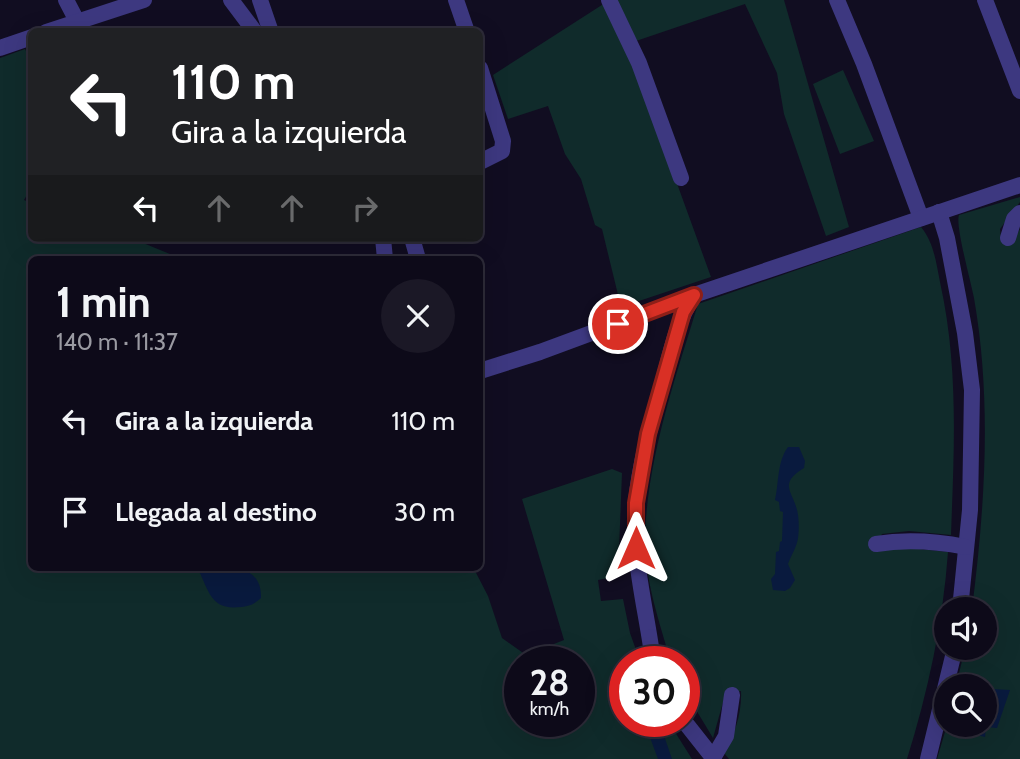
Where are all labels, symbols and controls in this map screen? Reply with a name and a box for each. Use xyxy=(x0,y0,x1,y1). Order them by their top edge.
text: 110 m xyxy=(171,52,295,111)
icon: left xyxy=(56,56,147,147)
text: Gira a la izquierda xyxy=(171,112,406,151)
icon: left xyxy=(127,189,165,227)
icon: ahead xyxy=(200,189,238,227)
icon: ahead xyxy=(273,189,311,227)
icon: right xyxy=(346,189,384,227)
text: 1 min xyxy=(56,276,151,328)
button: close xyxy=(381,279,455,353)
pin xyxy=(588,294,648,354)
icon: arrive xyxy=(599,305,637,343)
text: 140 m · 11:37 xyxy=(56,328,178,356)
icon: left xyxy=(56,402,94,440)
text: Gira a la izquierda xyxy=(115,405,313,437)
text: 110 m xyxy=(391,405,455,437)
icon: arrive xyxy=(56,493,94,531)
text: Llegada al destino xyxy=(115,496,317,528)
text: 30 m xyxy=(394,496,455,528)
position arrow xyxy=(599,511,673,585)
map controls xyxy=(934,597,997,737)
button: sound xyxy=(934,597,997,660)
speed limit sign: 30 xyxy=(609,646,700,737)
text: 28 xyxy=(530,661,569,704)
button: search xyxy=(934,674,997,737)
text: km/h xyxy=(530,698,569,720)

